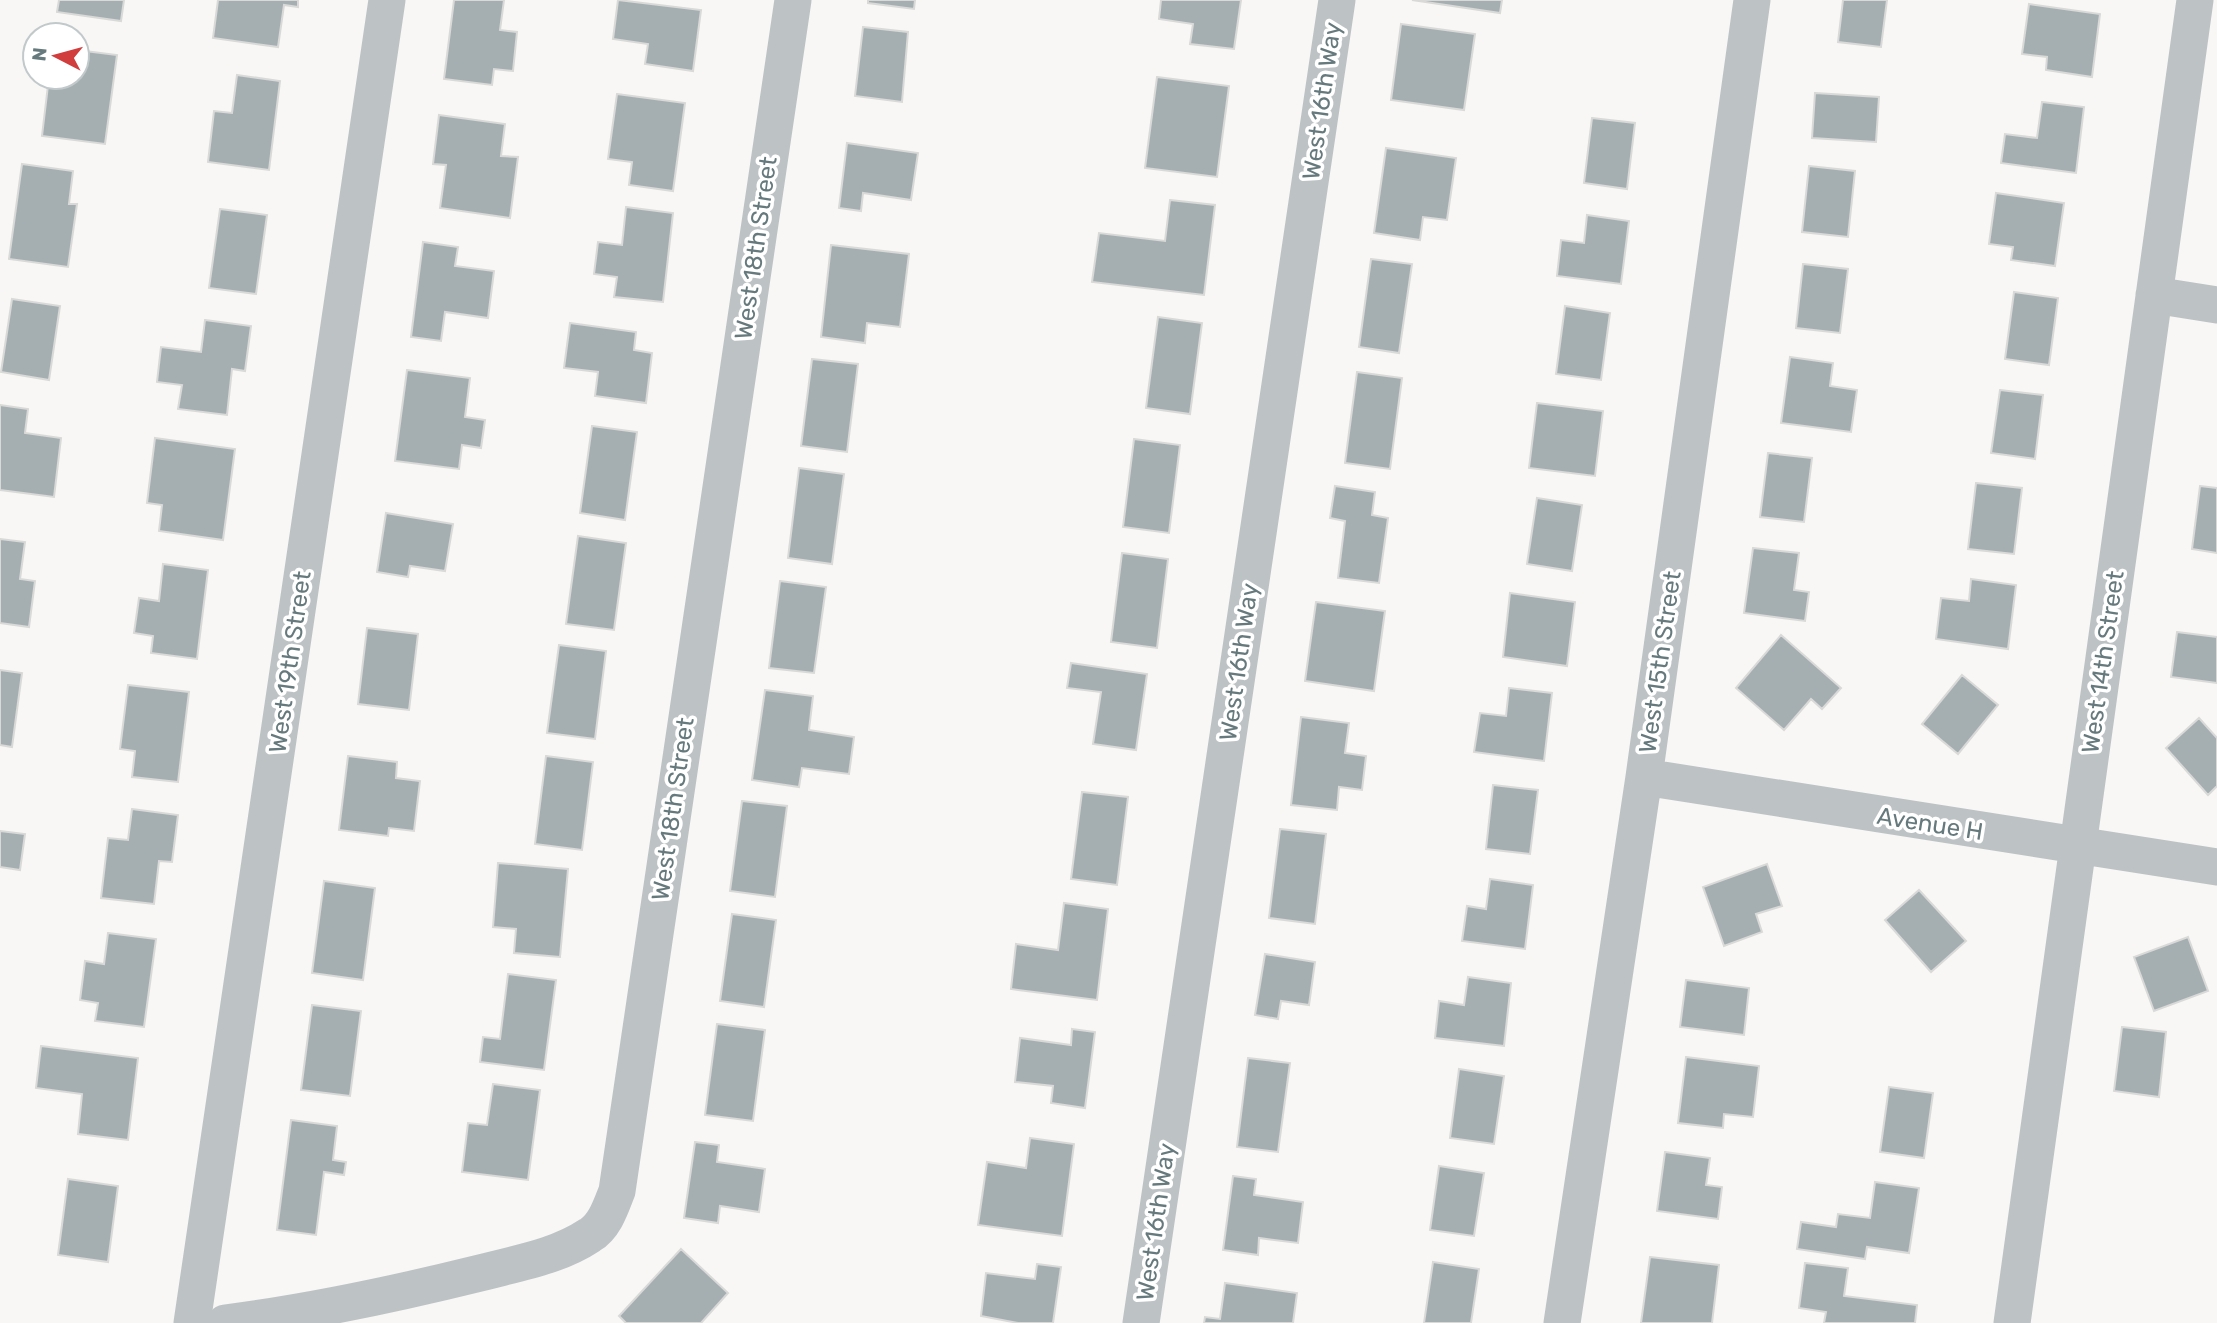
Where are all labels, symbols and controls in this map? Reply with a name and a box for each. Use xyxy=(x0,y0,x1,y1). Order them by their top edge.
street label: West 16th Way xyxy=(1297,20,1347,182)
north arrow xyxy=(21,21,91,91)
text: N xyxy=(27,46,52,62)
street label: West 18th Street xyxy=(729,155,783,341)
street label: West 19th Street xyxy=(263,569,317,755)
street label: West 15th Street xyxy=(1633,569,1687,755)
street label: West 14th Street xyxy=(2076,569,2130,755)
street label: West 16th Way xyxy=(1214,581,1264,743)
street label: West 18th Street xyxy=(646,716,700,902)
street label: Avenue H xyxy=(1875,802,1985,846)
street label: West 16th Way xyxy=(1131,1141,1181,1303)

